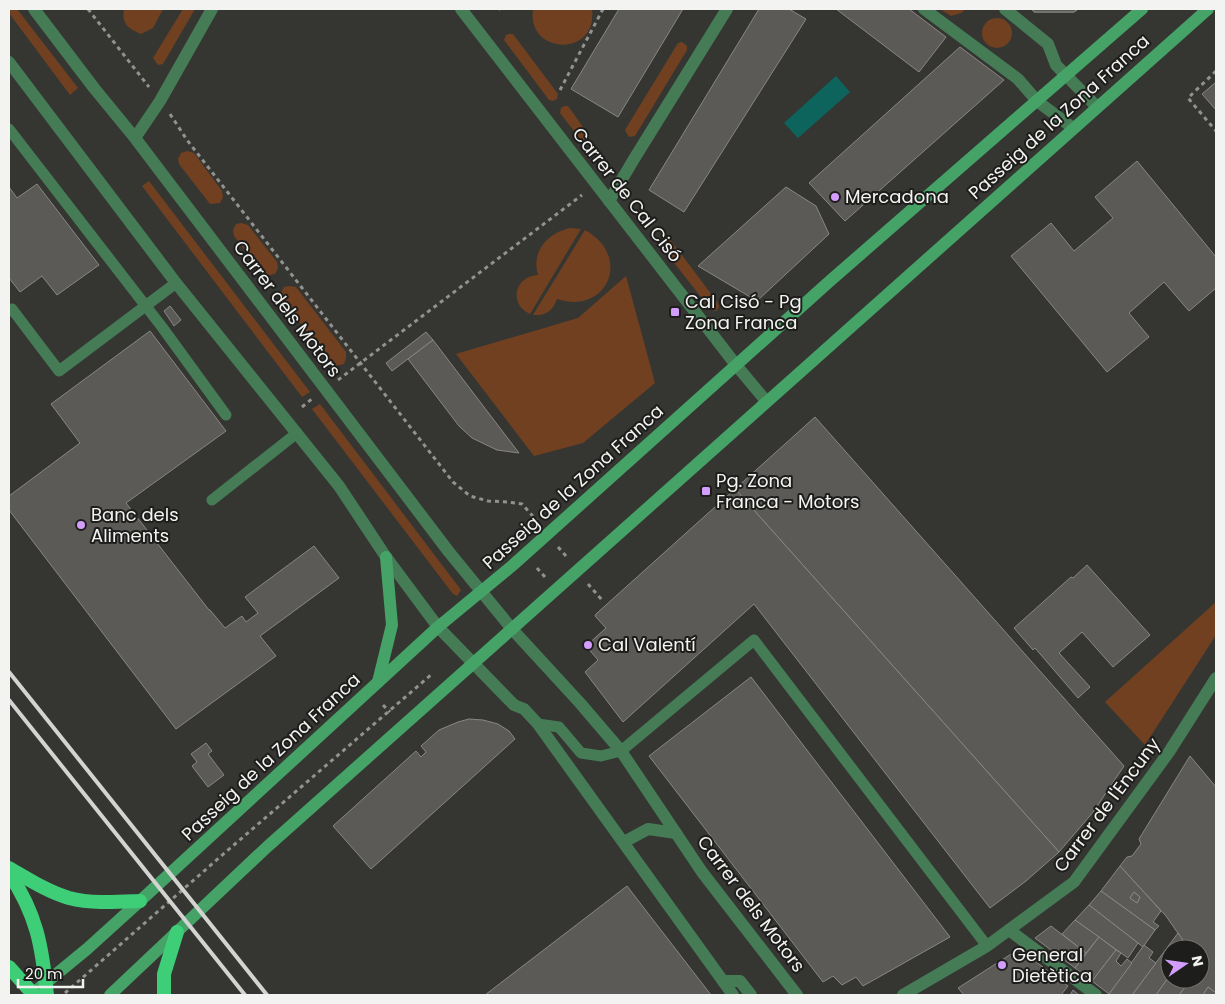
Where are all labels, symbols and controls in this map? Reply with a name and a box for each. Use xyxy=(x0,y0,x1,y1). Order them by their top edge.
street label: Passeig de la Zona Franca xyxy=(963,28,1155,205)
street label: Carrer de Cal Cisó xyxy=(567,122,688,267)
place label: Mercadona xyxy=(845,184,949,209)
marker: Mercadona xyxy=(829,191,841,203)
street label: Carrer dels Motors xyxy=(228,235,347,382)
place label: Cal Cisó - Pg Zona Franca xyxy=(685,289,802,335)
marker: Cal Cisó - Pg Zona Franca xyxy=(669,306,681,318)
street label: Passeig de la Zona Franca xyxy=(477,398,669,575)
place label: Pg. Zona Franca - Motors xyxy=(716,468,859,514)
marker: Pg. Zona Franca - Motors xyxy=(700,485,712,497)
place label: Banc dels Aliments xyxy=(91,502,179,548)
marker: Banc dels Aliments xyxy=(75,519,87,531)
place label: Cal Valentí xyxy=(598,632,696,657)
marker: Cal Valentí xyxy=(582,639,594,651)
street label: Passeig de la Zona Franca xyxy=(176,667,365,846)
street label: Carrer de l'Encuny xyxy=(1048,732,1165,877)
street label: Carrer dels Motors xyxy=(692,830,811,977)
north arrow xyxy=(1160,939,1210,989)
place label: General Dietètica xyxy=(1012,942,1092,988)
text: N xyxy=(1187,954,1209,968)
scale bar xyxy=(18,956,82,988)
marker: General Dietètica xyxy=(996,959,1008,971)
text: 20 m xyxy=(25,963,63,984)

